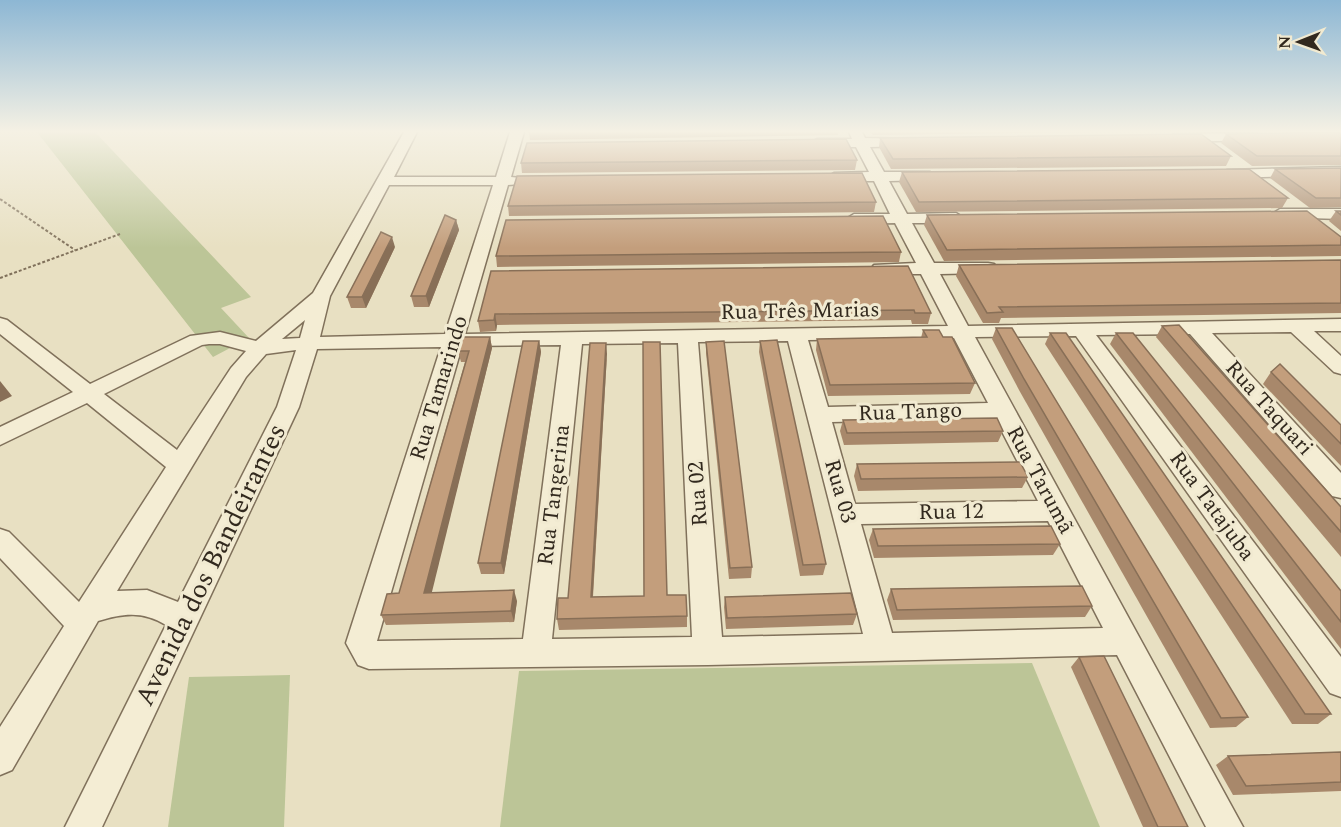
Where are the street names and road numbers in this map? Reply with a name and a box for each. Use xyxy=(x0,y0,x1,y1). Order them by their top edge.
street label: Rua Três Marias xyxy=(720,293,880,329)
street label: Rua Tamarindo xyxy=(401,311,477,465)
street label: Rua Taquari xyxy=(1217,353,1321,463)
street label: Rua Tango xyxy=(857,394,963,430)
street label: Avenida dos Bandeirantes xyxy=(124,417,298,713)
street label: Rua Tarumã xyxy=(998,420,1082,540)
street label: Rua Tangerina xyxy=(529,422,579,568)
street label: Rua Tatajuba xyxy=(1161,444,1263,568)
street label: Rua 03 xyxy=(815,455,865,527)
street label: Rua 02 xyxy=(679,460,717,528)
street label: Rua 12 xyxy=(918,495,984,529)

